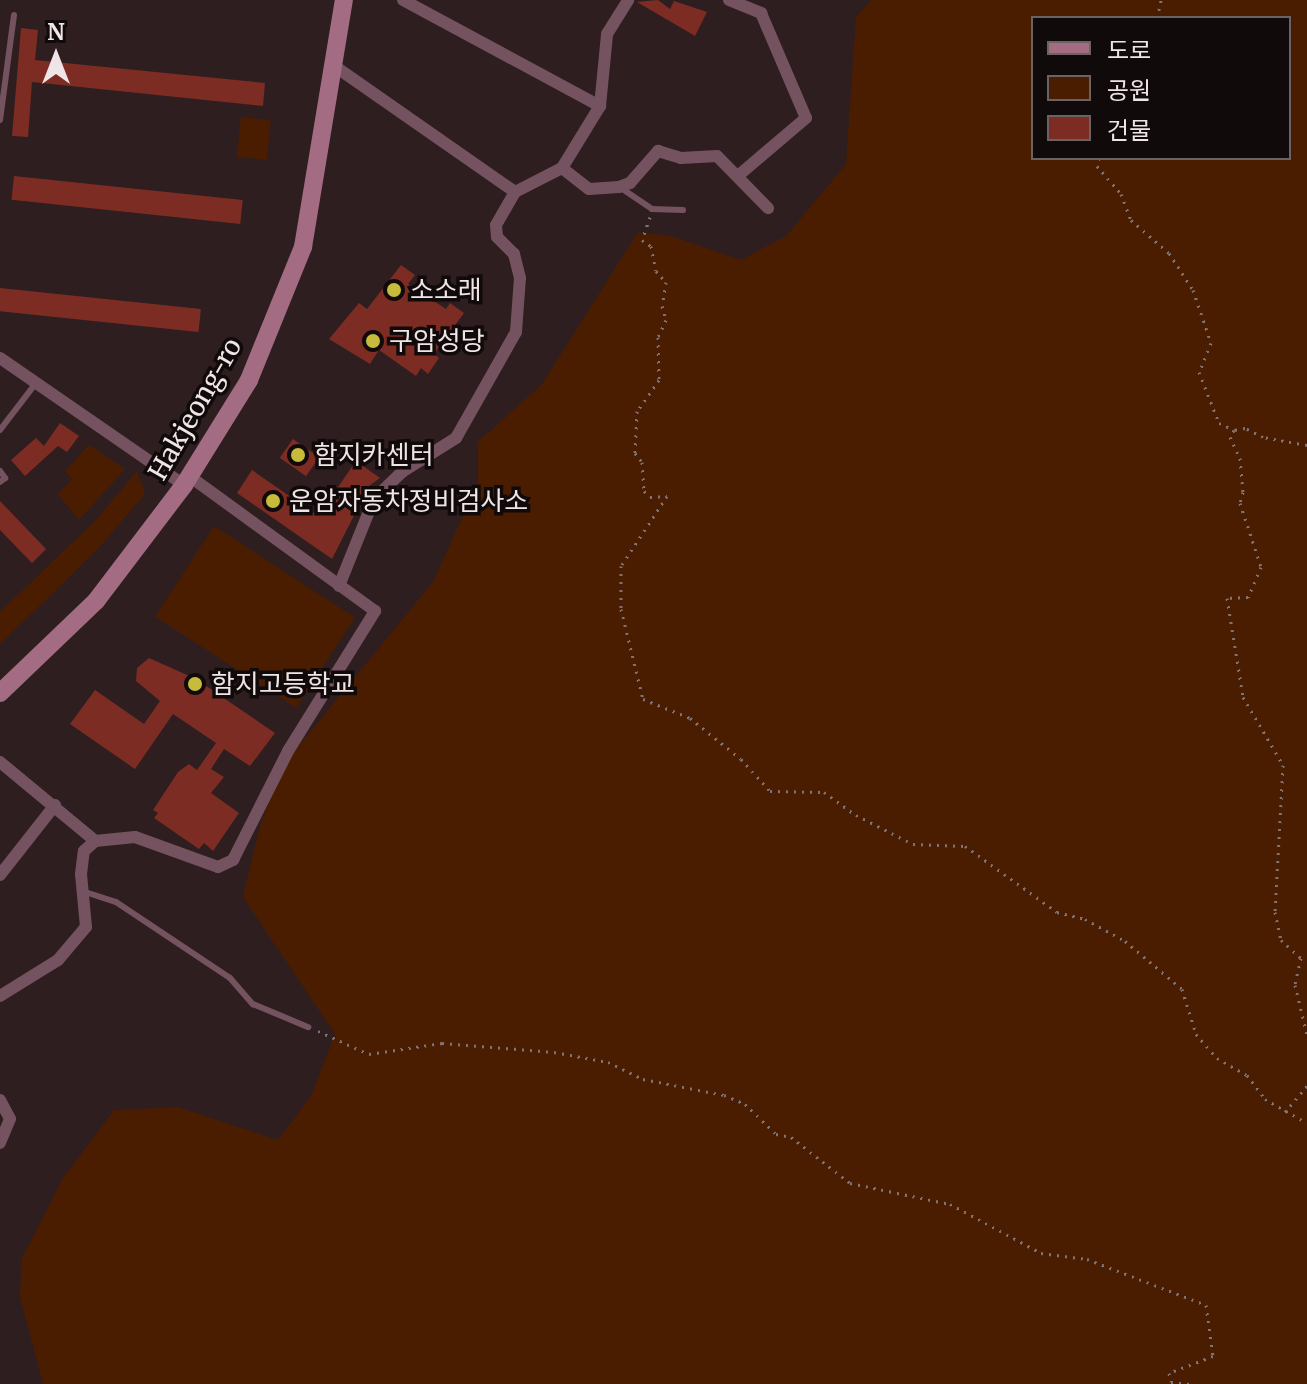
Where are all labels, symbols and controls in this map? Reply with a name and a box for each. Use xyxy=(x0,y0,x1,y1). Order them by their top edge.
north arrow xyxy=(16,16,96,96)
legend xyxy=(1031,16,1291,160)
text: N xyxy=(47,18,65,46)
text: 도로 xyxy=(1107,35,1151,66)
text: 공원 xyxy=(1107,75,1151,106)
text: 건물 xyxy=(1107,115,1151,146)
place label: 소소래 xyxy=(410,274,482,306)
marker: 소소래 xyxy=(385,281,403,299)
place label: 구암성당 xyxy=(389,325,485,357)
marker: 구암성당 xyxy=(364,332,382,350)
street label: Hakjeong-ro xyxy=(142,333,248,485)
place label: 함지카센터 xyxy=(314,439,434,471)
marker: 함지카센터 xyxy=(289,446,307,464)
place label: 운암자동차정비검사소 xyxy=(289,485,528,517)
marker: 운암자동차정비검사소 xyxy=(264,492,282,510)
place label: 함지고등학교 xyxy=(211,668,355,700)
marker: 함지고등학교 xyxy=(186,675,204,693)

